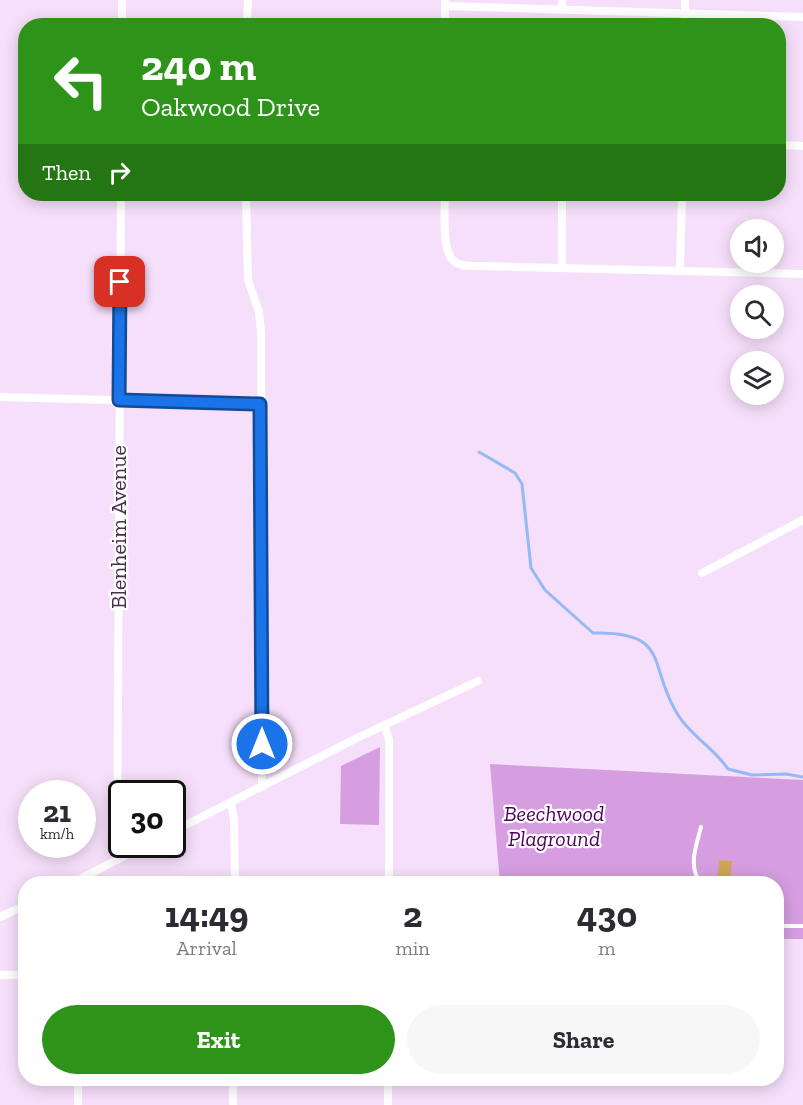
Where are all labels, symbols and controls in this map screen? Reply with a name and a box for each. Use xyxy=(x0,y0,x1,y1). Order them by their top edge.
text: 240 m xyxy=(141,40,256,91)
icon: left xyxy=(42,42,120,120)
text: Oakwood Drive xyxy=(141,91,320,123)
icon: right xyxy=(103,156,136,189)
text: Then xyxy=(42,159,91,186)
map controls xyxy=(730,219,784,405)
button: sound xyxy=(730,219,784,273)
pin xyxy=(94,256,145,307)
icon: arrive xyxy=(103,265,136,298)
button: search xyxy=(730,285,784,339)
button: layers xyxy=(730,351,784,405)
street label: Blenheim Avenue xyxy=(105,445,132,609)
position arrow xyxy=(230,712,294,776)
speed limit sign: 30 xyxy=(108,780,186,858)
text: 21 xyxy=(43,794,71,830)
park label: Beechwood Plaground xyxy=(504,800,604,852)
text: km/h xyxy=(40,825,74,843)
text: 14:49 xyxy=(165,893,249,936)
text: 2 xyxy=(403,893,422,936)
text: 430 xyxy=(577,893,637,936)
text: Arrival xyxy=(177,936,237,960)
text: min xyxy=(396,936,430,960)
text: m xyxy=(598,936,616,960)
button: Exit xyxy=(42,1005,395,1074)
button: Share xyxy=(407,1005,760,1074)

